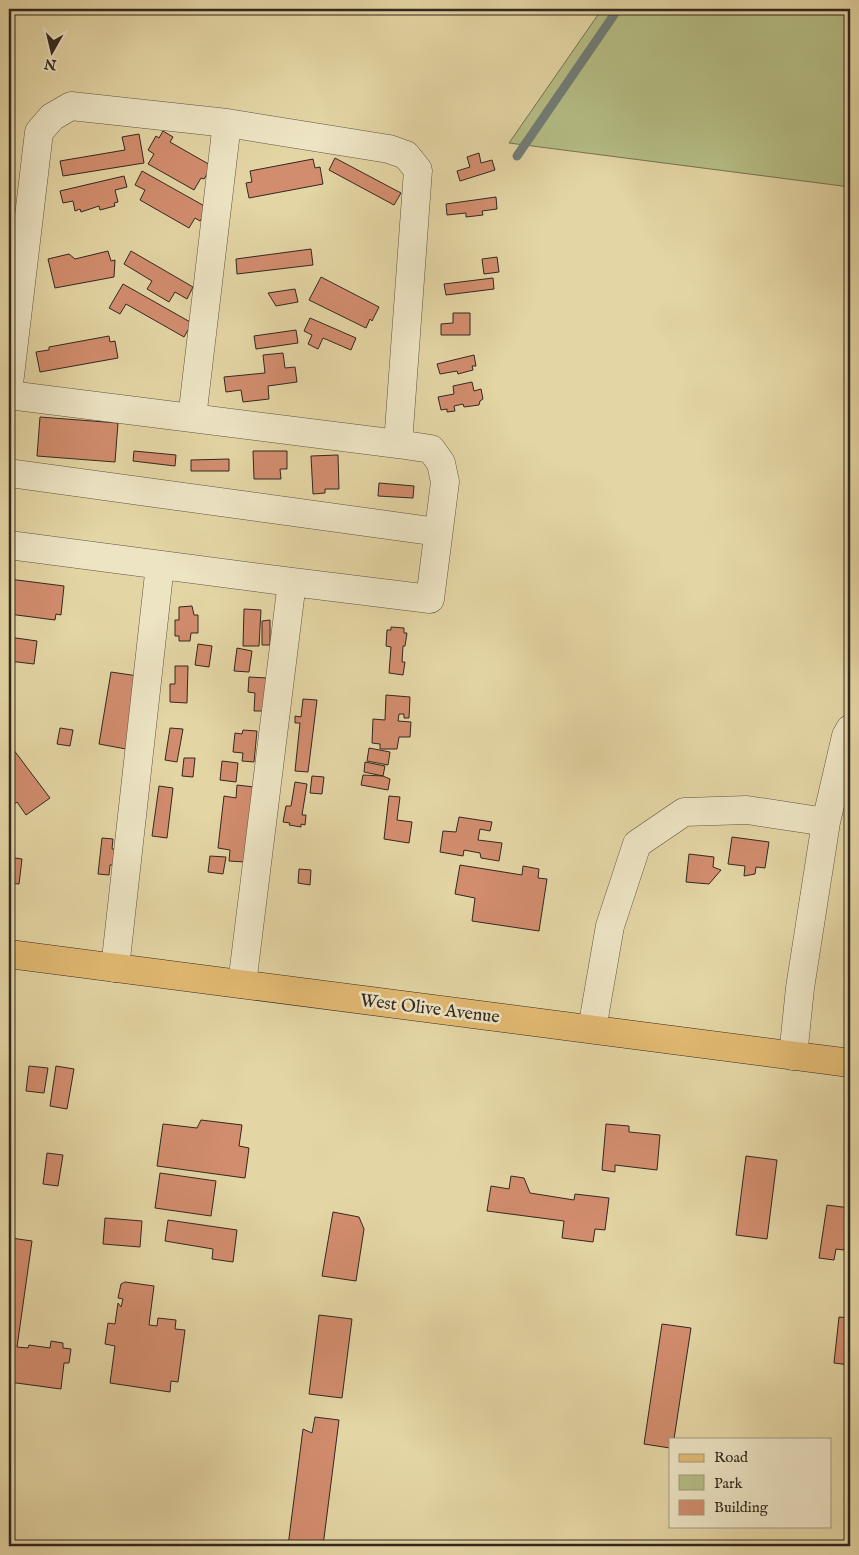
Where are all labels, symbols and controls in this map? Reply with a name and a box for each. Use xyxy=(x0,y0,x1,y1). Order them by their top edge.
north arrow xyxy=(28,28,78,78)
text: N xyxy=(43,54,59,74)
street label: West Olive Avenue xyxy=(359,990,501,1029)
legend xyxy=(669,1438,832,1528)
text: Road xyxy=(714,1448,749,1467)
text: Park xyxy=(714,1474,744,1493)
text: Building xyxy=(714,1498,769,1517)

